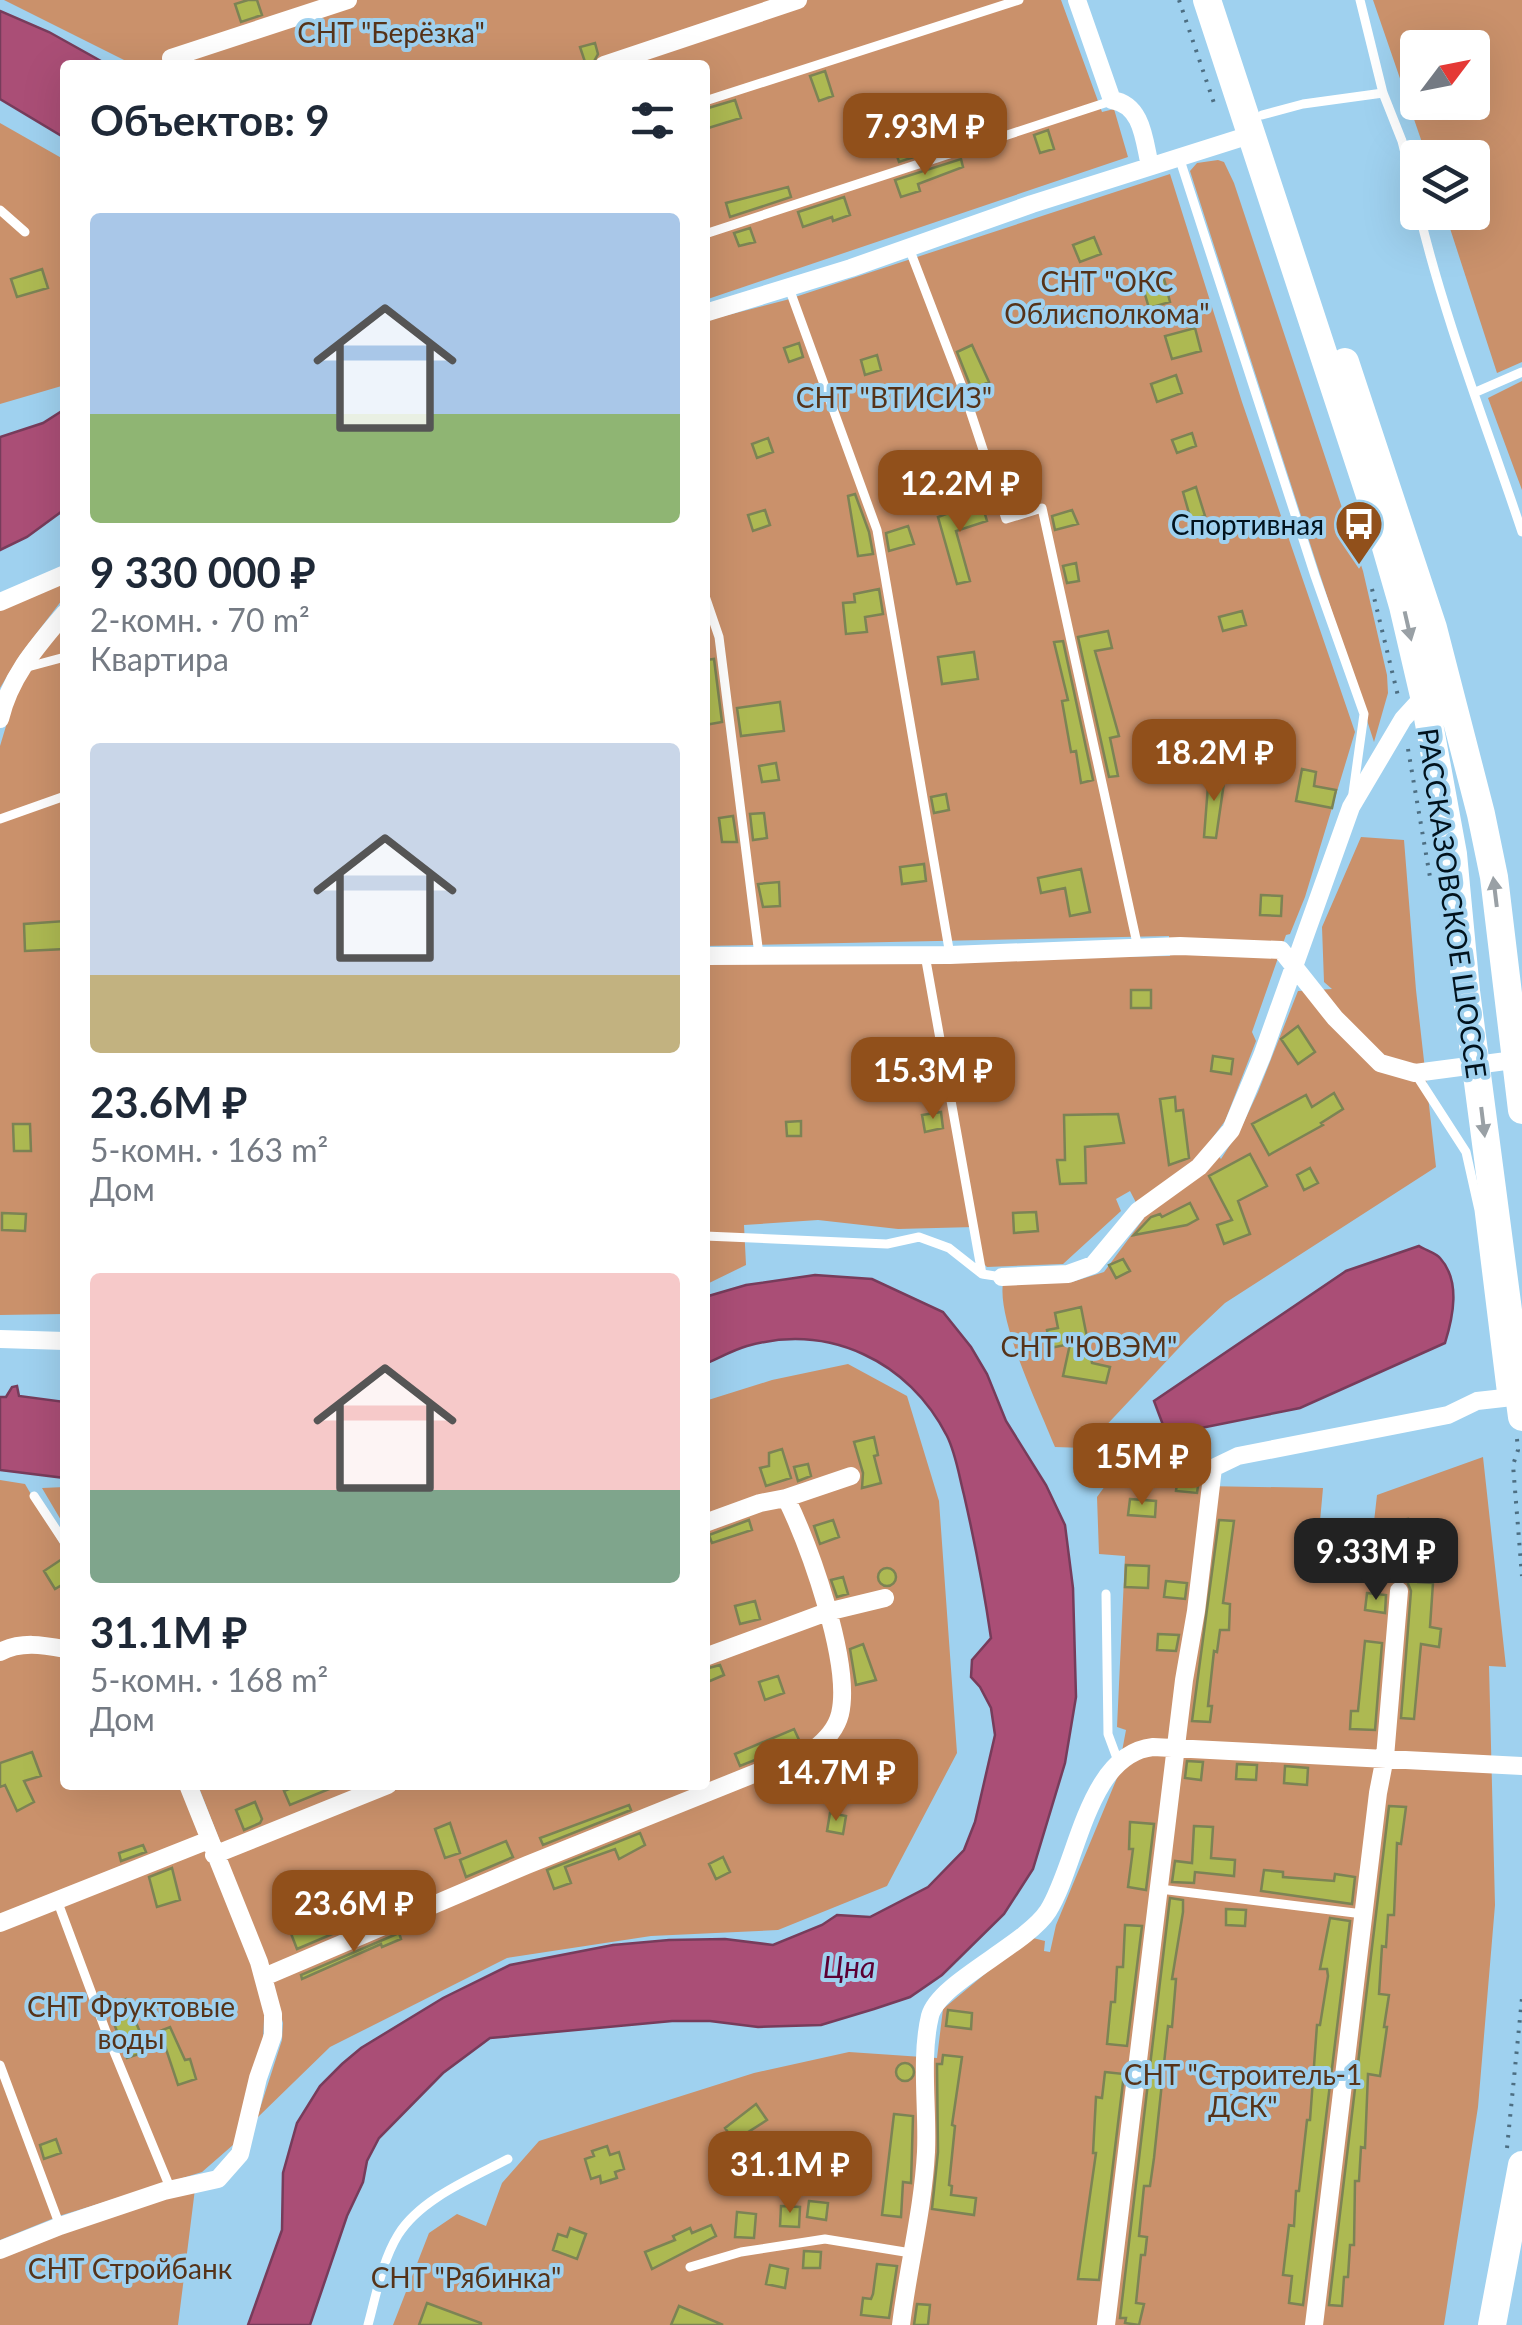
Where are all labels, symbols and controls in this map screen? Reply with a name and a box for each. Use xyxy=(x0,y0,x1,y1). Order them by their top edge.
park label: СНТ "Берёзка" xyxy=(297,15,485,49)
north arrow xyxy=(1400,30,1490,120)
map controls xyxy=(1400,30,1490,230)
icon: filters xyxy=(625,93,680,148)
pin: 7.93M ₽ xyxy=(833,93,1017,178)
text: Объектов: 9 xyxy=(90,95,330,145)
text: 7.93M ₽ xyxy=(865,106,985,145)
button: layers xyxy=(1400,140,1490,230)
park label: СНТ "ОКС Облисполкома" xyxy=(1004,264,1210,330)
icon: home xyxy=(295,278,475,458)
park label: СНТ "ВТИСИЗ" xyxy=(796,380,992,414)
pin: 12.2M ₽ xyxy=(868,450,1052,535)
text: 12.2M ₽ xyxy=(900,463,1020,502)
bus stop icon: Спортивная xyxy=(1333,498,1385,566)
place label: Спортивная xyxy=(1171,507,1324,541)
text: 9 330 000 ₽ xyxy=(90,547,316,597)
text: 2-комн. · 70 m² xyxy=(90,600,310,639)
one-way arrow xyxy=(1401,611,1416,642)
text: Квартира xyxy=(90,639,229,678)
pin: 18.2M ₽ xyxy=(1122,719,1306,804)
street label: РАССКАЗОВСКОЕ ШОССЕ xyxy=(1412,726,1494,1080)
text: 18.2M ₽ xyxy=(1154,732,1274,771)
icon: home xyxy=(295,808,475,988)
one-way arrow xyxy=(1487,876,1503,908)
pin: 15.3M ₽ xyxy=(841,1037,1025,1122)
text: 15.3M ₽ xyxy=(873,1050,993,1089)
text: 23.6M ₽ xyxy=(90,1077,247,1127)
one-way arrow xyxy=(1476,1107,1492,1139)
text: 5-комн. · 163 m² xyxy=(90,1130,328,1169)
text: Дом xyxy=(90,1169,155,1208)
park label: СНТ "ЮВЭМ" xyxy=(1001,1329,1177,1363)
icon: home xyxy=(295,1338,475,1518)
pin: 15M ₽ xyxy=(1072,1423,1212,1508)
text: 15M ₽ xyxy=(1095,1436,1189,1475)
pin: 9.33M ₽ xyxy=(1284,1518,1468,1603)
text: 9.33M ₽ xyxy=(1316,1531,1436,1570)
text: 31.1M ₽ xyxy=(90,1607,247,1657)
text: 5-комн. · 168 m² xyxy=(90,1660,328,1699)
text: Дом xyxy=(90,1699,155,1738)
pin: 14.7M ₽ xyxy=(744,1739,928,1824)
text: 14.7M ₽ xyxy=(776,1752,896,1791)
pin: 23.6M ₽ xyxy=(262,1870,446,1955)
text: 23.6M ₽ xyxy=(294,1883,414,1922)
water label: Цна xyxy=(823,1948,875,1984)
park label: СНТ Фруктовые воды xyxy=(27,1989,235,2055)
park label: СНТ "Строитель-1 ДСК" xyxy=(1124,2057,1362,2123)
pin: 31.1M ₽ xyxy=(698,2131,882,2216)
text: 31.1M ₽ xyxy=(730,2144,850,2183)
park label: СНТ Стройбанк xyxy=(28,2251,233,2285)
park label: СНТ "Рябинка" xyxy=(371,2260,561,2294)

